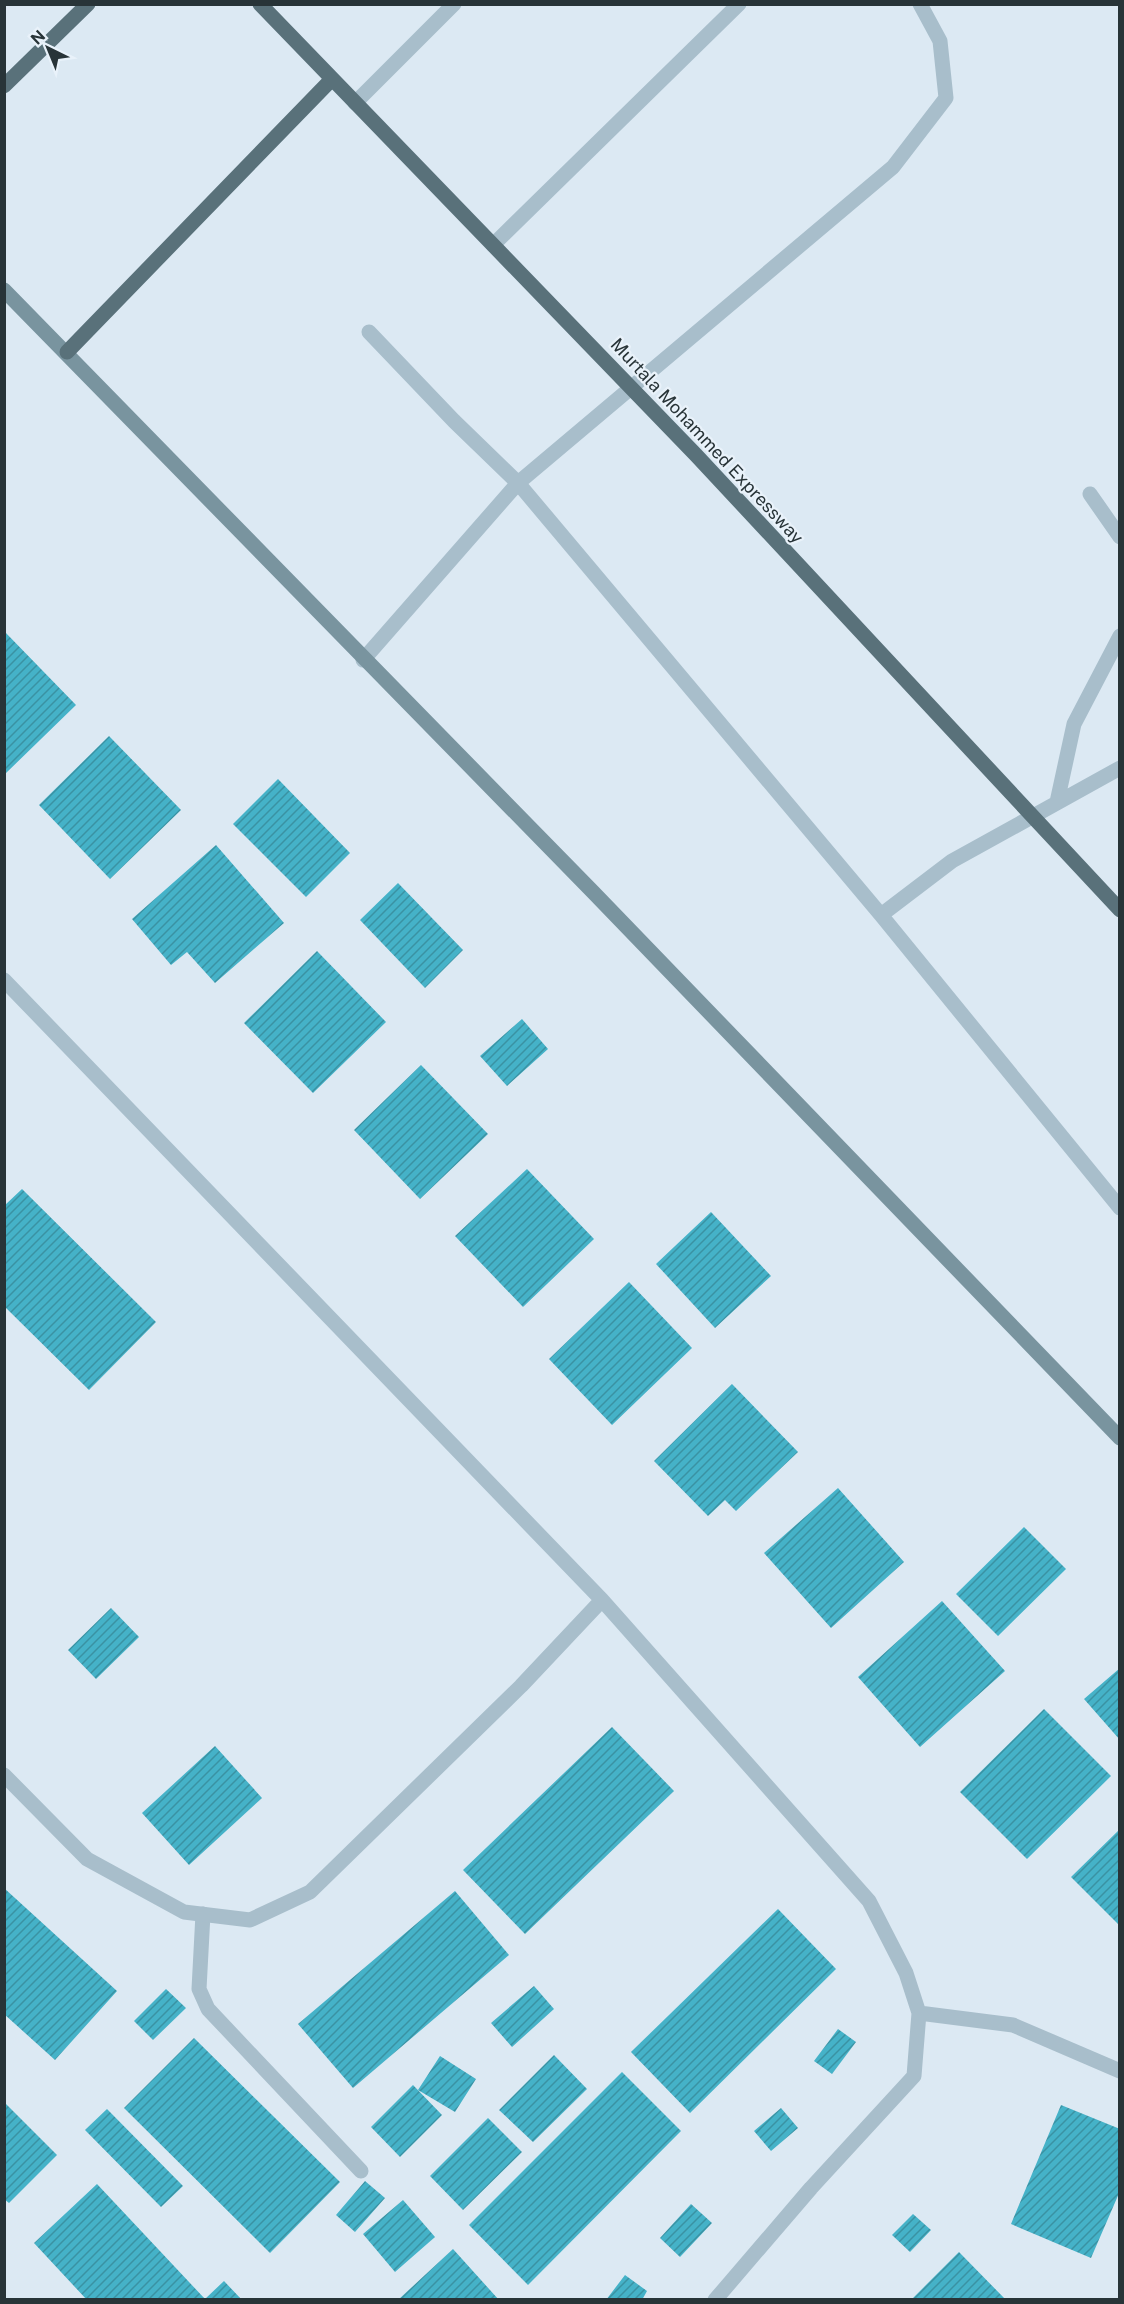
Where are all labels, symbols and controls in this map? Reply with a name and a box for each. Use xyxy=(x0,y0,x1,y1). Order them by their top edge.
north arrow xyxy=(18,18,78,78)
text: N xyxy=(27,26,49,49)
street label: Murtala Mohammed Expressway xyxy=(607,334,808,548)

